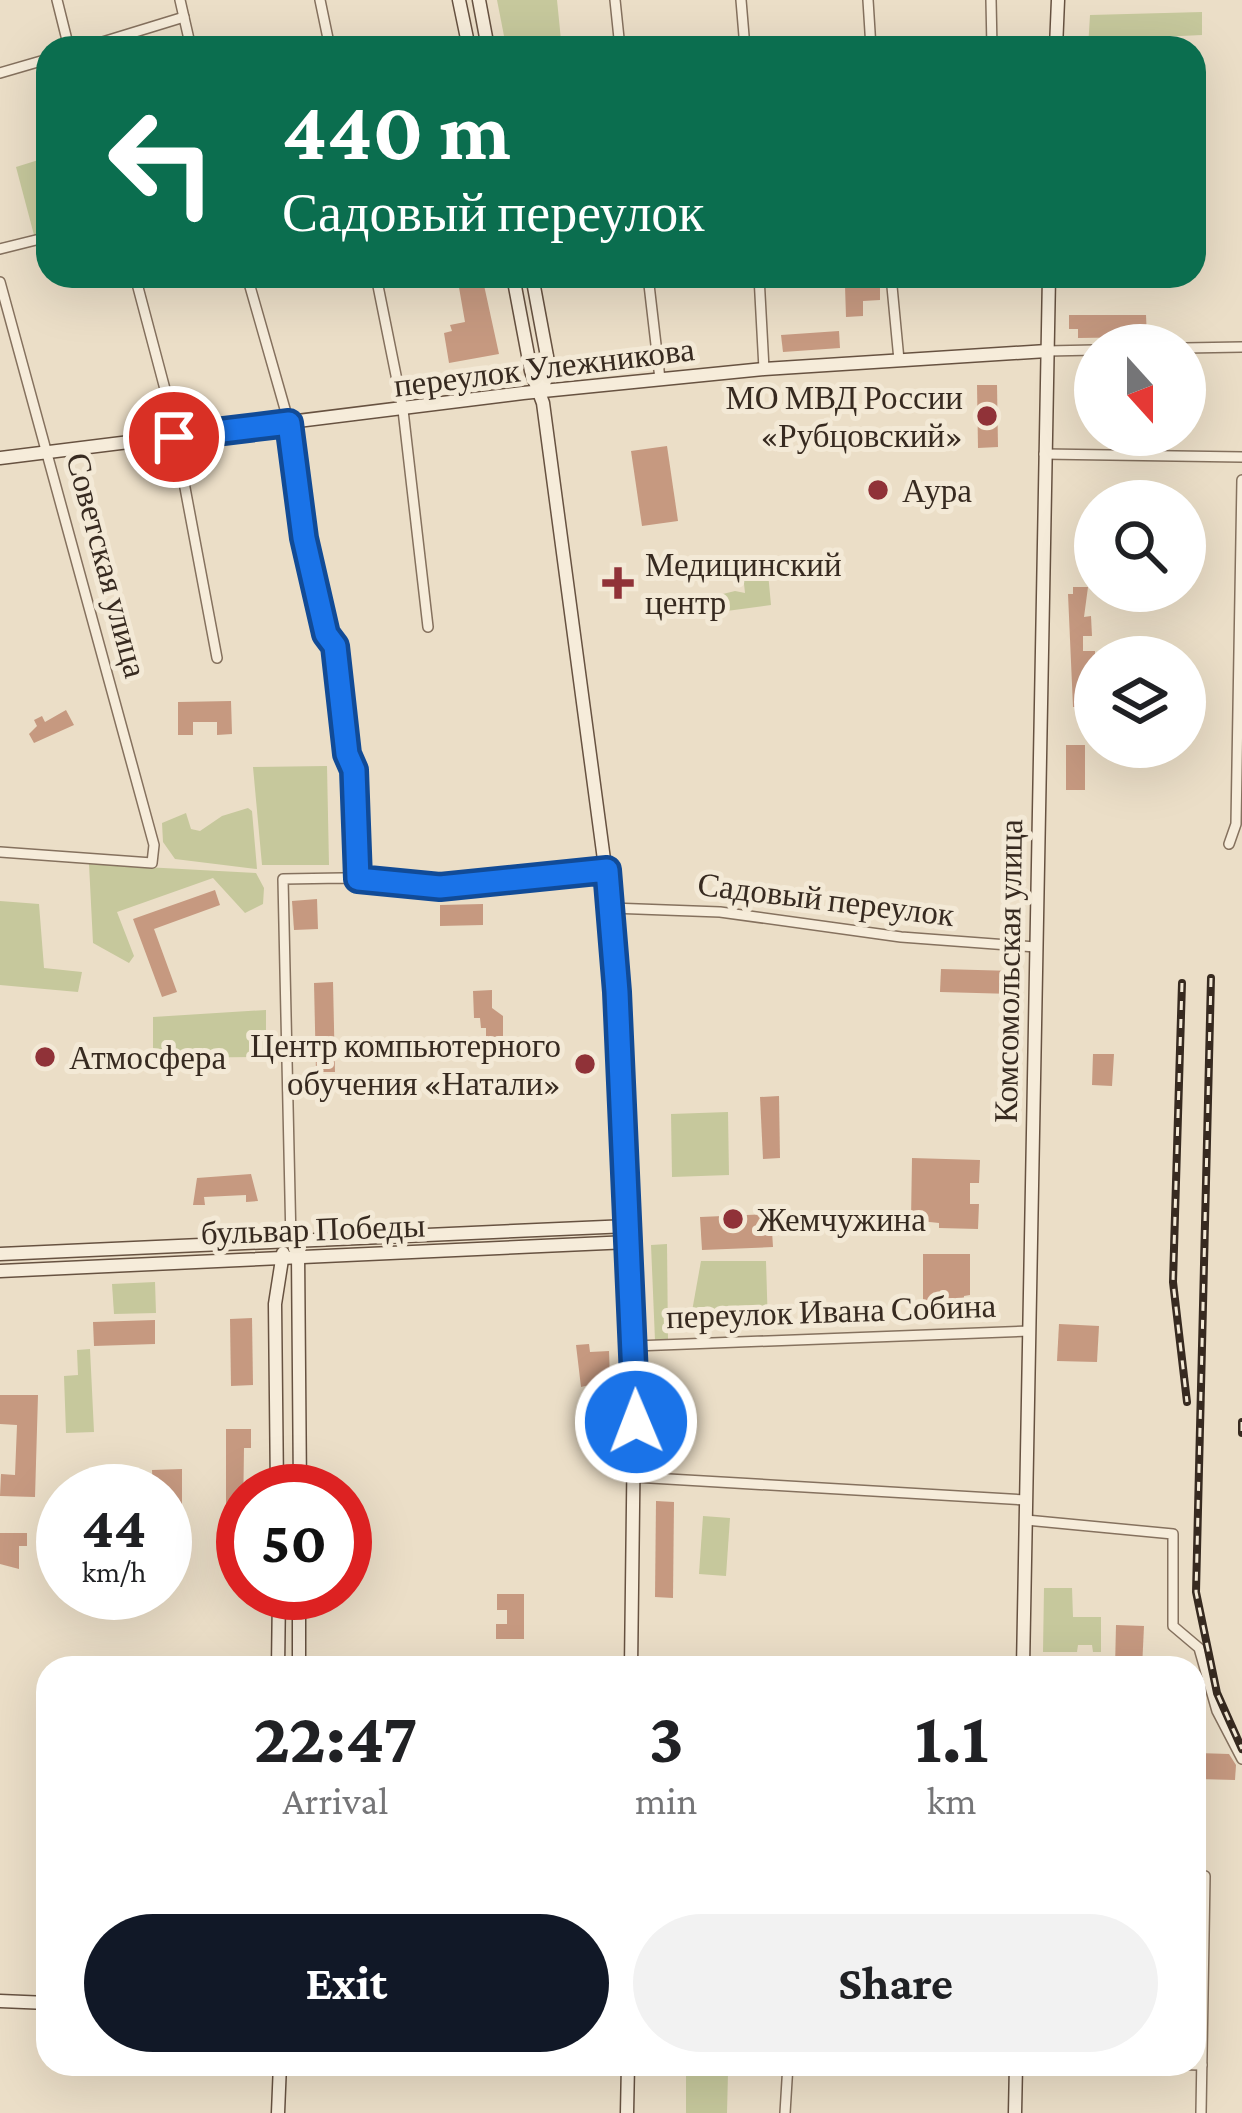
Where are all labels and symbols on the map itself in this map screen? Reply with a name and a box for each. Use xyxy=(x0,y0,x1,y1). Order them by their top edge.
north arrow xyxy=(1074,324,1206,456)
street label: переулок Улежникова xyxy=(392,330,697,404)
place label: МО МВД России «Рубцовский» xyxy=(725,379,963,454)
pin xyxy=(123,386,225,488)
marker: МО МВД России «Рубцовский» xyxy=(974,403,1000,429)
street label: Советская улица xyxy=(59,449,155,682)
place label: Аура xyxy=(902,472,972,509)
marker: Аура xyxy=(865,477,891,503)
place label: Медицинский центр xyxy=(645,546,842,621)
marker: Медицинский центр xyxy=(602,567,634,599)
street label: Комсомольская улица xyxy=(987,818,1029,1123)
street label: Садовый переулок xyxy=(696,865,957,933)
place label: Центр компьютерного обучения «Натали» xyxy=(250,1027,561,1102)
place label: Атмосфера xyxy=(69,1039,226,1076)
marker: Атмосфера xyxy=(32,1044,58,1070)
marker: Центр компьютерного обучения «Натали» xyxy=(572,1051,598,1077)
place label: Жемчужина xyxy=(757,1201,926,1238)
marker: Жемчужина xyxy=(720,1206,746,1232)
street label: бульвар Победы xyxy=(200,1207,426,1251)
street label: переулок Ивана Собина xyxy=(665,1287,997,1335)
position arrow xyxy=(573,1359,699,1485)
speed limit sign: 50 xyxy=(216,1464,372,1620)

